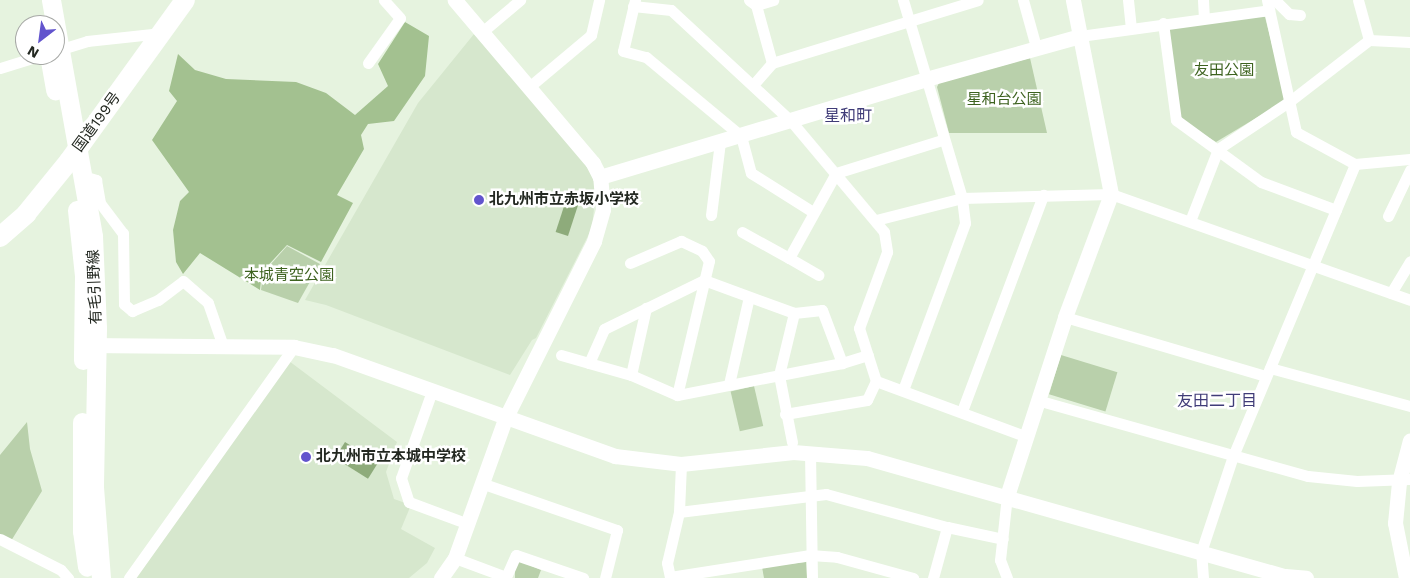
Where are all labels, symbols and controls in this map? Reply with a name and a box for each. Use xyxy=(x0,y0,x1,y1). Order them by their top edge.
north arrow xyxy=(15,15,65,65)
text: N xyxy=(25,43,41,62)
park label: 友田公園 xyxy=(1194,62,1254,80)
street label: 国道199号 xyxy=(69,89,125,155)
park label: 星和台公園 xyxy=(967,91,1041,109)
district label: 星和町 xyxy=(824,106,872,126)
place label: 北九州市立赤坂小学校 xyxy=(489,191,639,209)
marker: 北九州市立赤坂小学校 xyxy=(473,194,485,206)
street label: 有毛引野線 xyxy=(85,249,105,325)
park label: 本城青空公園 xyxy=(244,267,334,285)
district label: 友田二丁目 xyxy=(1177,391,1257,411)
place label: 北九州市立本城中学校 xyxy=(316,448,466,466)
marker: 北九州市立本城中学校 xyxy=(300,451,312,463)

